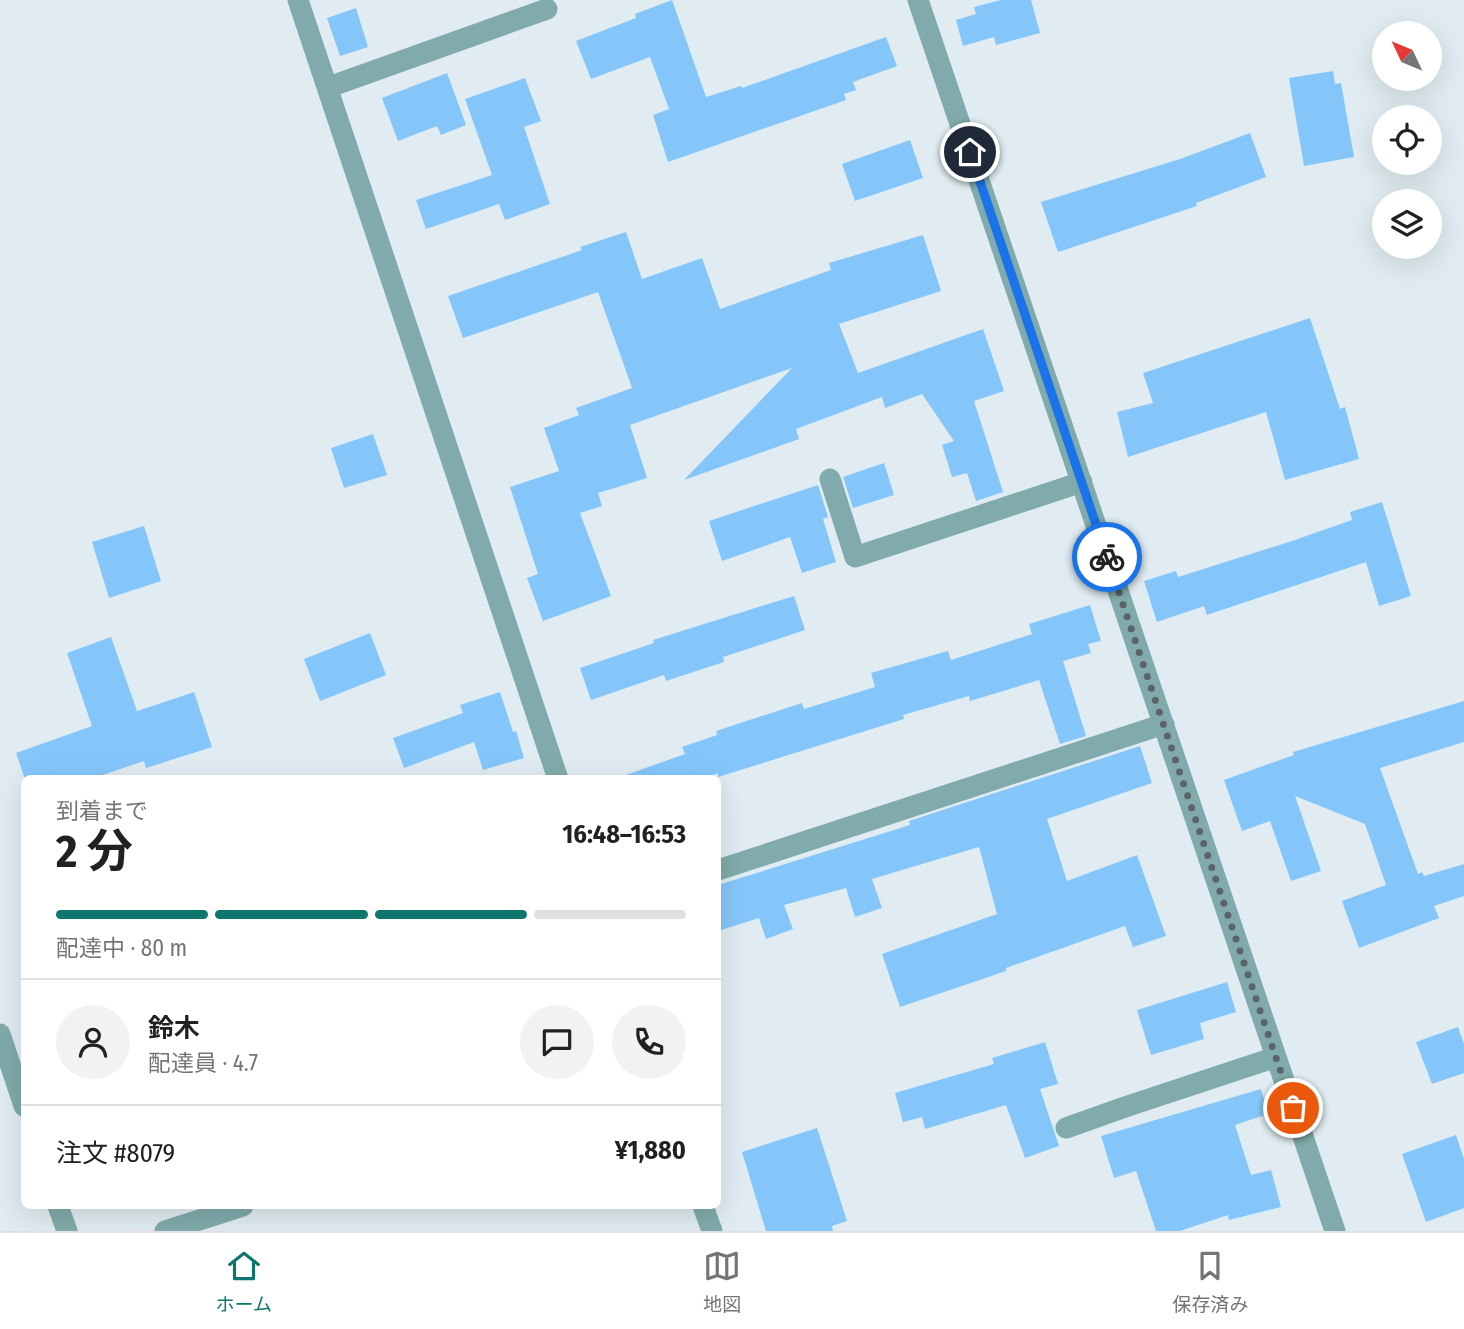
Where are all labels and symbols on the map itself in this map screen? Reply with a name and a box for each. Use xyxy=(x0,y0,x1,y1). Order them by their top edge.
north arrow xyxy=(1372,21,1442,91)
pin xyxy=(940,122,1000,182)
courier xyxy=(1072,522,1142,592)
pin xyxy=(1263,1078,1323,1138)

